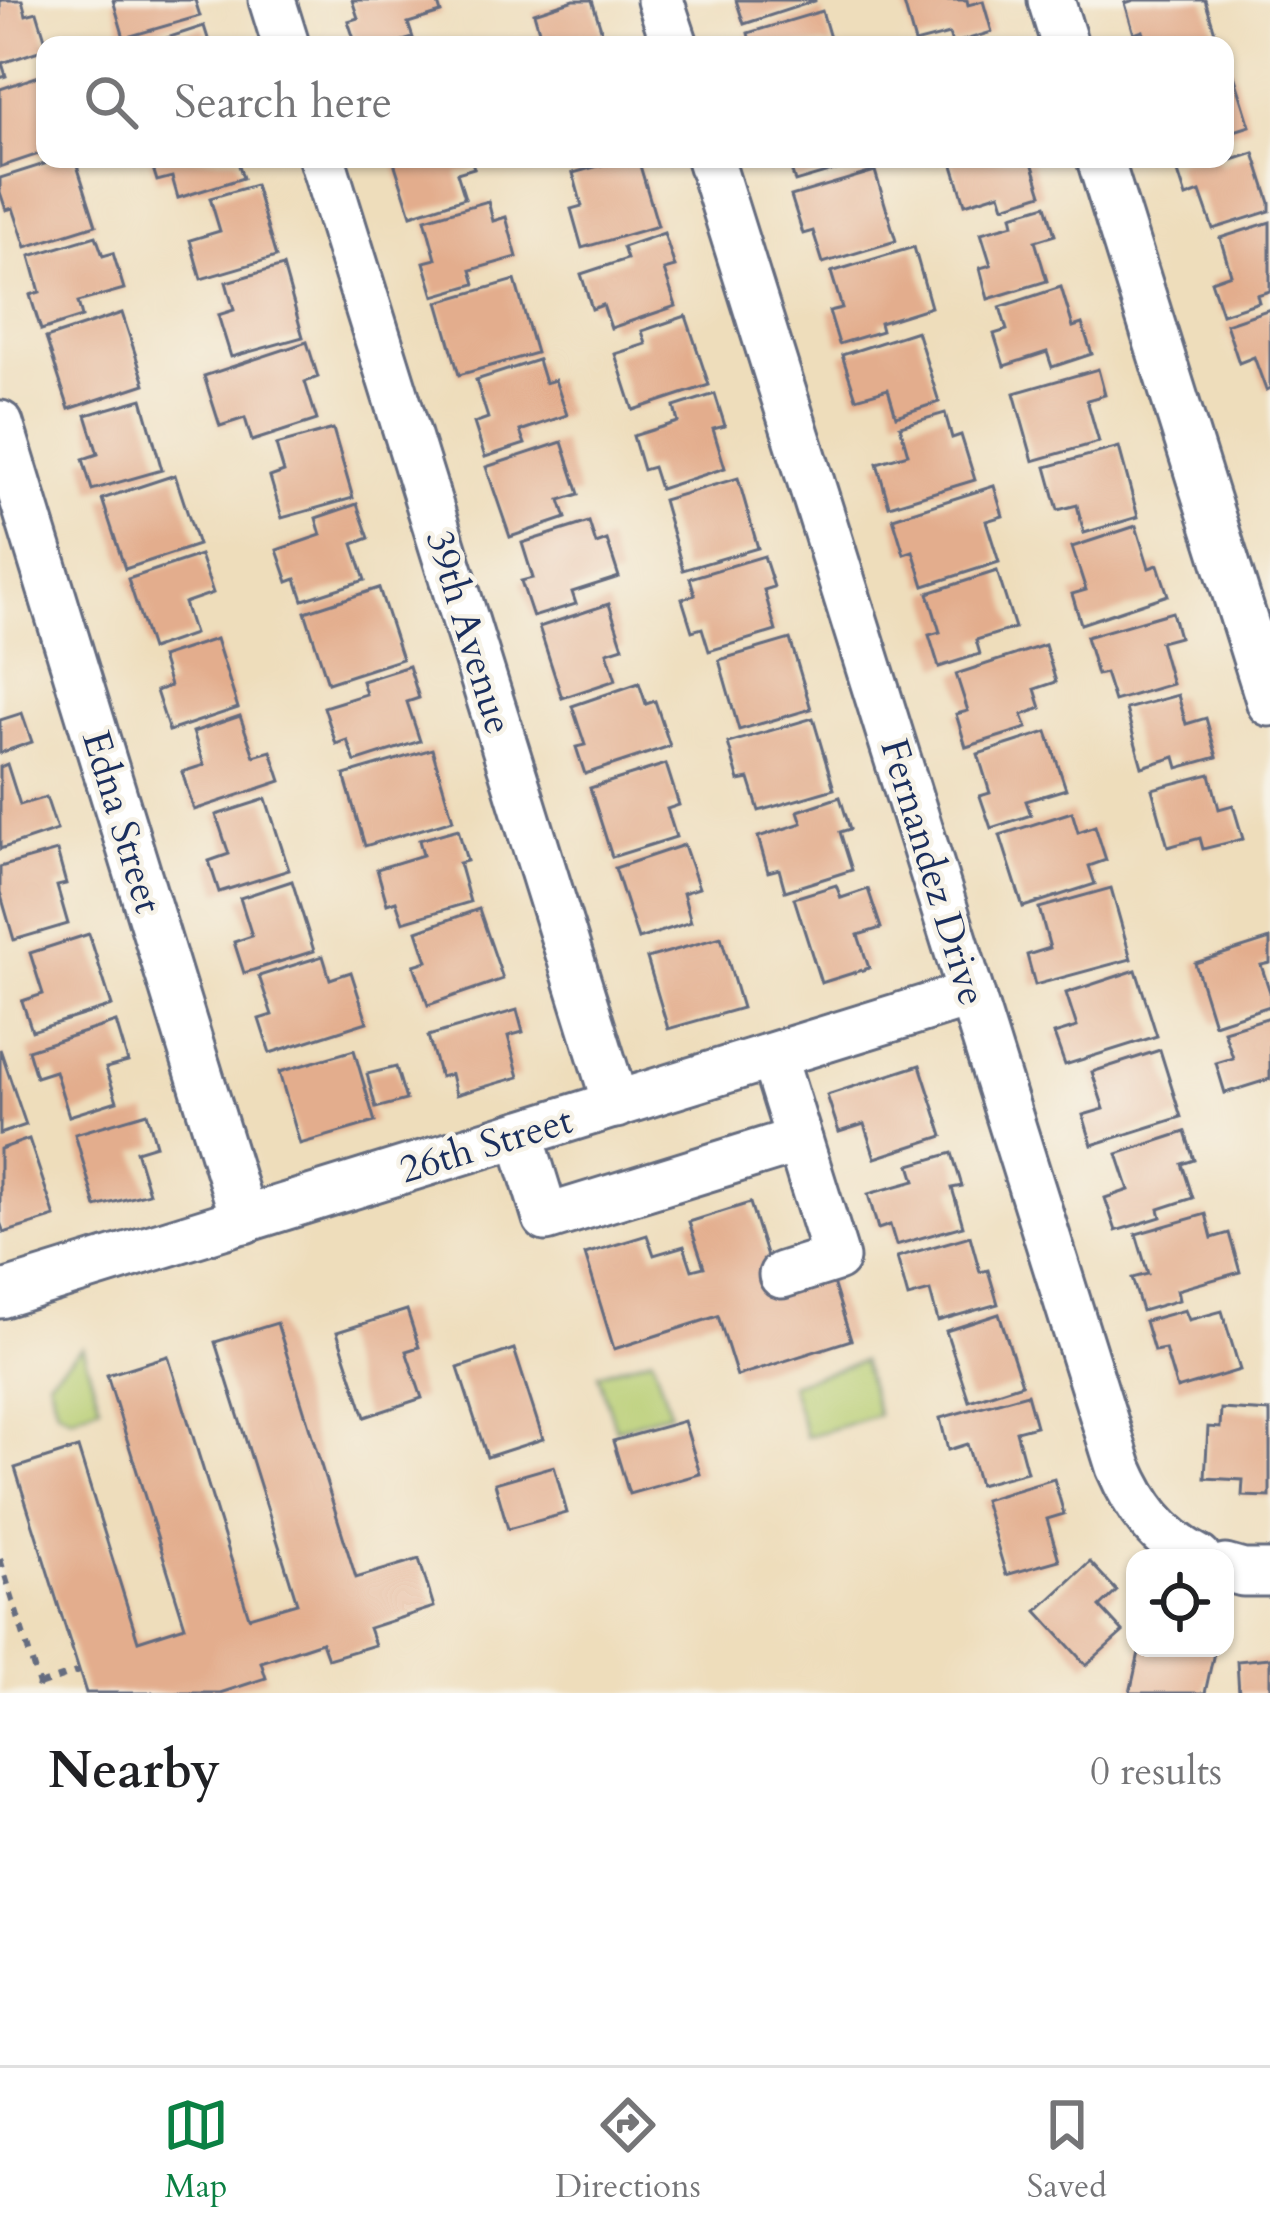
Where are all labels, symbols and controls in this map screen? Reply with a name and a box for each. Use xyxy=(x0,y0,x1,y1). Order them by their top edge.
search box xyxy=(36,36,1234,168)
icon: search xyxy=(78,69,144,135)
text: Search here xyxy=(174,72,392,133)
street label: 39th Avenue xyxy=(413,524,525,740)
street label: Edna Street xyxy=(69,724,175,920)
street label: Fernandez Drive xyxy=(867,732,999,1012)
street label: 26th Street xyxy=(393,1094,579,1196)
map controls xyxy=(1126,1549,1234,1657)
button: locate xyxy=(1126,1549,1234,1657)
text: Nearby xyxy=(48,1736,220,1806)
text: 0 results xyxy=(1090,1745,1222,1798)
tab: Map xyxy=(163,2092,229,2209)
tab: Directions xyxy=(555,2092,701,2209)
tab: Saved xyxy=(1027,2092,1107,2209)

